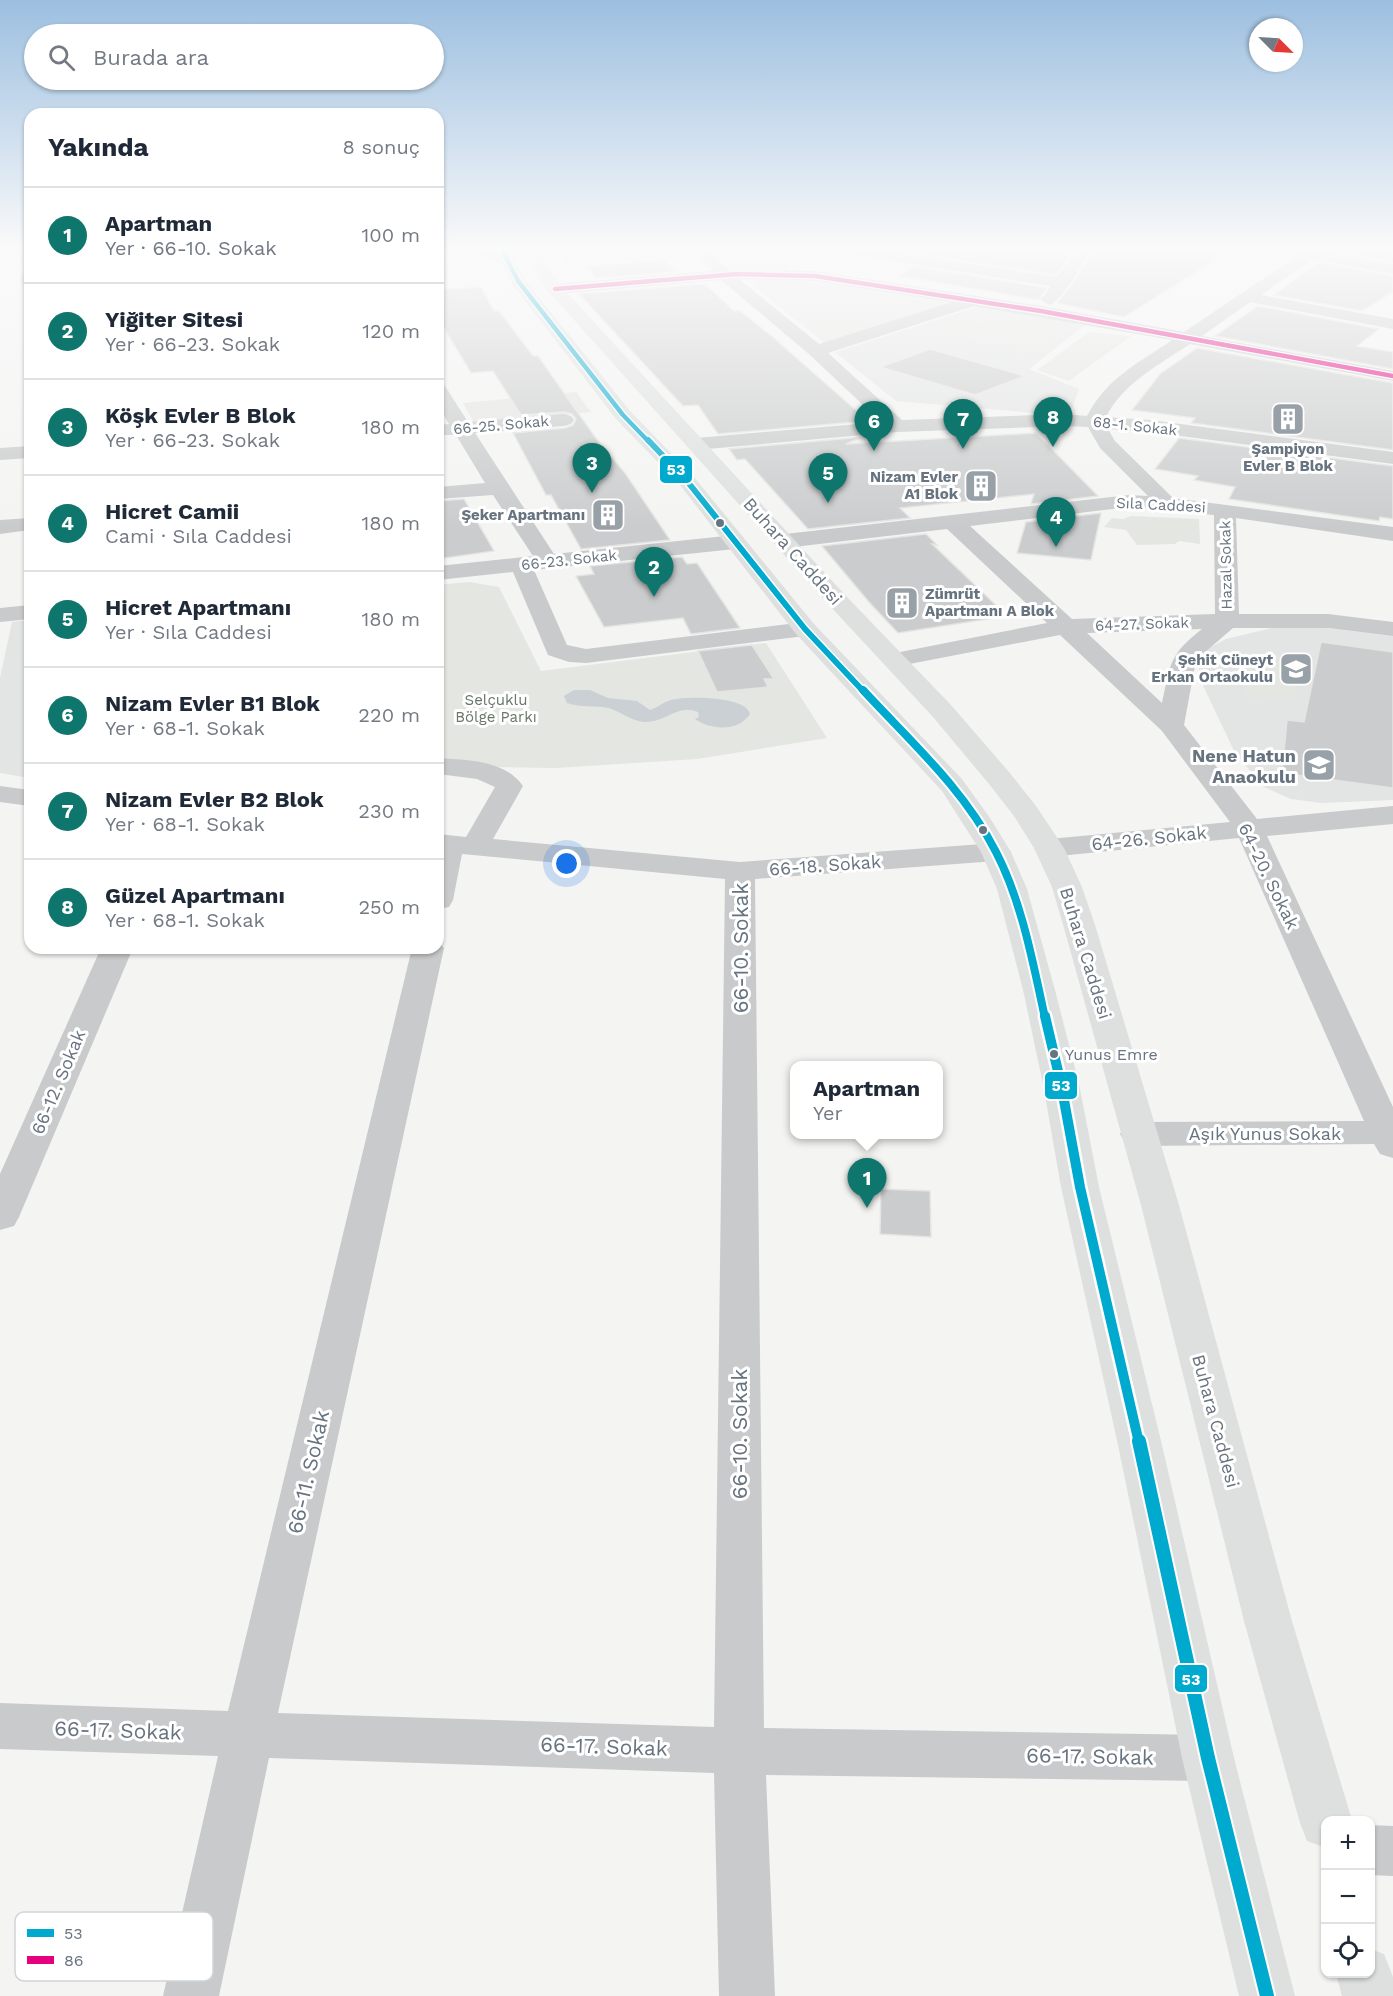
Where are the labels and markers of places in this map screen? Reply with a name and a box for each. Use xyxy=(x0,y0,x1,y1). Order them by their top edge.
pin: 8 xyxy=(1034,398,1072,447)
pin: 7 xyxy=(944,400,982,449)
building icon: Şampiyon Evler B Blok xyxy=(1270,401,1306,437)
pin: 6 xyxy=(854,402,894,451)
place label: Şampiyon Evler B Blok xyxy=(1243,440,1334,475)
pin: 3 xyxy=(572,444,612,493)
pin: 5 xyxy=(808,454,848,503)
place label: Nizam Evler A1 Blok xyxy=(870,468,959,503)
building icon: Nizam Evler A1 Blok xyxy=(963,468,999,504)
building icon: Şeker Apartmanı xyxy=(590,497,626,533)
pin: 4 xyxy=(1036,498,1076,547)
place label: Şeker Apartmanı xyxy=(461,506,585,524)
unlabelled marker xyxy=(714,517,726,529)
pin: 2 xyxy=(634,548,674,597)
building icon: Zümrüt Apartmanı A Blok xyxy=(884,585,920,621)
place label: Zümrüt Apartmanı A Blok xyxy=(925,585,1055,620)
place label: Şehit Cüneyt Erkan Ortaokulu xyxy=(1151,651,1273,686)
school or university icon: Şehit Cüneyt Erkan Ortaokulu xyxy=(1278,651,1314,687)
place label: Nene Hatun Anaokulu xyxy=(1192,745,1296,787)
school or university icon: Nene Hatun Anaokulu xyxy=(1301,747,1337,783)
unlabelled marker xyxy=(977,824,989,836)
place label: Yunus Emre xyxy=(1065,1045,1158,1064)
marker: Yunus Emre xyxy=(1048,1048,1060,1060)
pin: 1 xyxy=(848,1158,886,1208)

